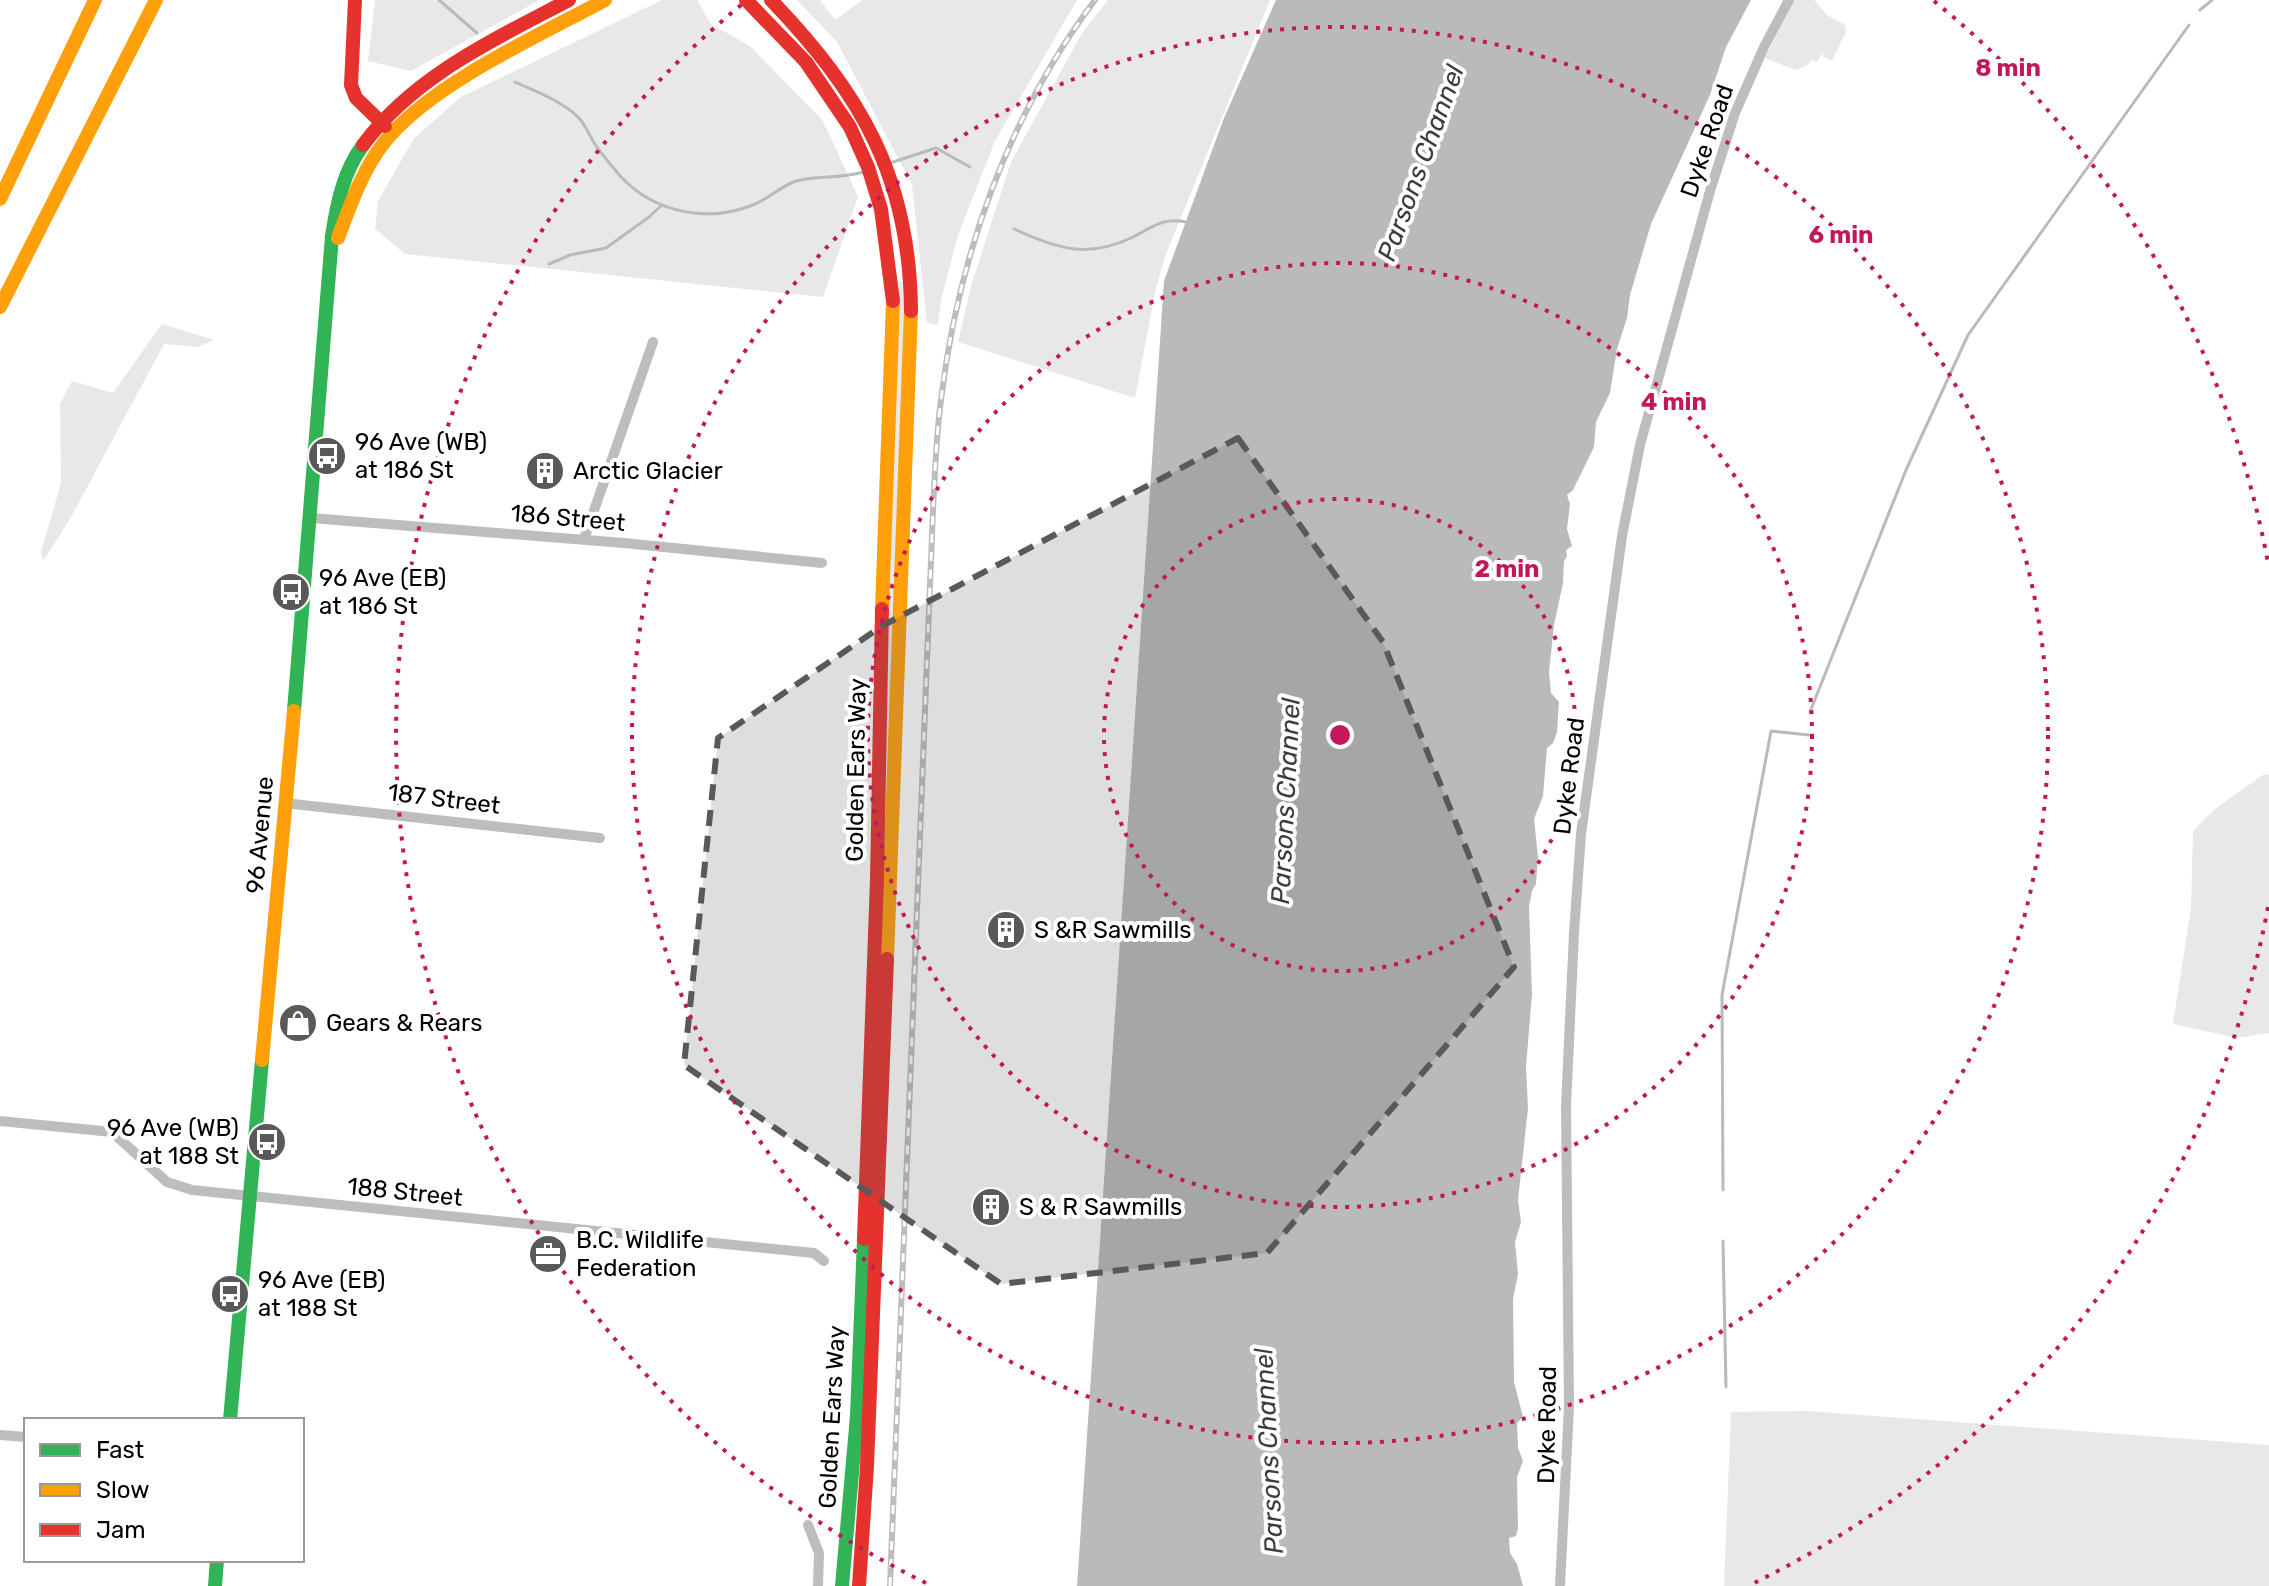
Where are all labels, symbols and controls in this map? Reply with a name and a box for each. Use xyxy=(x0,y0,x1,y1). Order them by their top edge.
text: 8 min xyxy=(1975,54,2041,82)
water label: Parsons Channel xyxy=(1371,60,1471,265)
street label: Dyke Road xyxy=(1675,81,1739,201)
text: 6 min xyxy=(1808,221,1874,249)
text: 4 min xyxy=(1641,388,1707,416)
place label: 96 Ave (WB) at 186 St xyxy=(355,428,487,484)
bus stop icon: 96 Ave (WB) at 186 St xyxy=(306,435,348,477)
building icon: Arctic Glacier xyxy=(524,450,566,492)
place label: Arctic Glacier xyxy=(573,457,723,485)
street label: 186 Street xyxy=(509,499,627,537)
text: 2 min xyxy=(1475,555,1540,583)
place label: 96 Ave (EB) at 186 St xyxy=(319,564,446,620)
bus stop icon: 96 Ave (EB) at 186 St xyxy=(270,571,312,613)
street label: Golden Ears Way xyxy=(840,678,872,862)
water label: Parsons Channel xyxy=(1265,697,1307,905)
street label: Dyke Road xyxy=(1548,716,1590,836)
centre of rings xyxy=(1326,721,1354,749)
street label: 96 Avenue xyxy=(241,775,279,895)
street label: 187 Street xyxy=(386,778,502,820)
building icon: S &R Sawmills xyxy=(985,909,1027,951)
place label: S &R Sawmills xyxy=(1034,916,1191,944)
shop icon: Gears & Rears xyxy=(277,1002,319,1044)
place label: Gears & Rears xyxy=(326,1009,482,1037)
place label: 96 Ave (WB) at 188 St xyxy=(107,1114,239,1170)
bus stop icon: 96 Ave (WB) at 188 St xyxy=(246,1121,288,1163)
street label: 188 Street xyxy=(346,1172,464,1212)
building icon: S & R Sawmills xyxy=(970,1186,1012,1228)
place label: S & R Sawmills xyxy=(1019,1193,1182,1221)
place label: B.C. Wildlife Federation xyxy=(576,1226,704,1282)
office icon: B.C. Wildlife Federation xyxy=(527,1233,569,1275)
place label: 96 Ave (EB) at 188 St xyxy=(258,1266,385,1322)
bus stop icon: 96 Ave (EB) at 188 St xyxy=(209,1273,251,1315)
street label: Golden Ears Way xyxy=(813,1325,851,1509)
water label: Parsons Channel xyxy=(1248,1347,1290,1555)
street label: Dyke Road xyxy=(1532,1366,1562,1484)
legend xyxy=(24,1418,304,1562)
text: Fast xyxy=(96,1436,144,1464)
text: Slow xyxy=(96,1476,149,1504)
text: Jam xyxy=(96,1516,146,1544)

